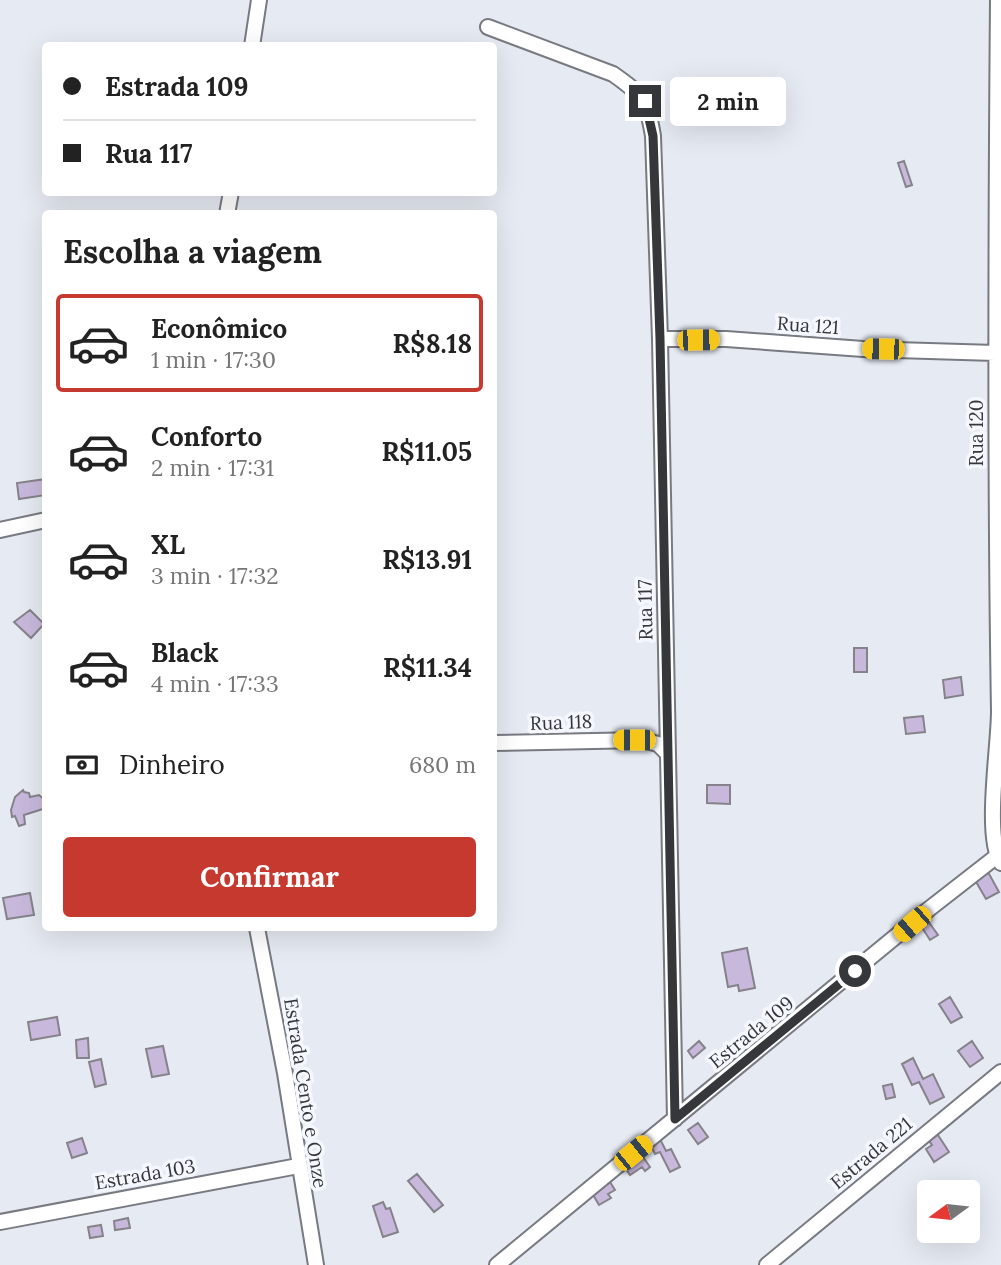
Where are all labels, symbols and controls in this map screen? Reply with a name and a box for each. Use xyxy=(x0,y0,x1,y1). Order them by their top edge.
text: Estrada 109 xyxy=(105,70,248,103)
callout: 2 min xyxy=(670,76,785,126)
route end xyxy=(629,85,661,117)
text: 2 min xyxy=(697,87,759,116)
text: Rua 117 xyxy=(105,137,193,170)
text: Escolha a viagem xyxy=(63,231,322,272)
street label: Rua 121 xyxy=(776,311,840,339)
icon: car xyxy=(67,312,130,375)
text: Econômico xyxy=(151,312,287,345)
text: R$8.18 xyxy=(393,327,472,360)
car xyxy=(677,329,720,351)
car xyxy=(862,338,905,360)
text: 1 min · 17:30 xyxy=(151,345,276,374)
street label: Rua 120 xyxy=(964,400,988,467)
icon: car xyxy=(67,420,130,483)
text: Conforto xyxy=(151,420,262,453)
text: R$11.05 xyxy=(382,435,472,468)
text: 2 min · 17:31 xyxy=(151,453,274,482)
icon: car xyxy=(67,528,130,591)
text: XL xyxy=(151,528,185,561)
text: R$13.91 xyxy=(382,543,472,576)
text: 3 min · 17:32 xyxy=(151,561,279,590)
street label: Rua 117 xyxy=(632,579,658,641)
icon: car xyxy=(67,636,130,699)
text: Black xyxy=(151,636,219,669)
text: R$11.34 xyxy=(383,651,472,684)
text: 4 min · 17:33 xyxy=(151,669,279,698)
street label: Rua 118 xyxy=(529,709,593,735)
car xyxy=(614,730,656,751)
icon: cash xyxy=(63,746,101,784)
text: Dinheiro xyxy=(119,748,225,781)
text: 680 m xyxy=(409,750,476,779)
button: Confirmar xyxy=(63,837,476,917)
car xyxy=(890,902,935,946)
route start xyxy=(839,955,871,987)
street label: Estrada 109 xyxy=(704,991,798,1073)
street label: Estrada Cento e Onze xyxy=(279,996,333,1190)
street label: Estrada 221 xyxy=(825,1112,917,1194)
car xyxy=(611,1132,656,1174)
street label: Estrada 103 xyxy=(93,1153,197,1195)
north arrow xyxy=(917,1180,980,1242)
map controls xyxy=(917,1180,980,1243)

